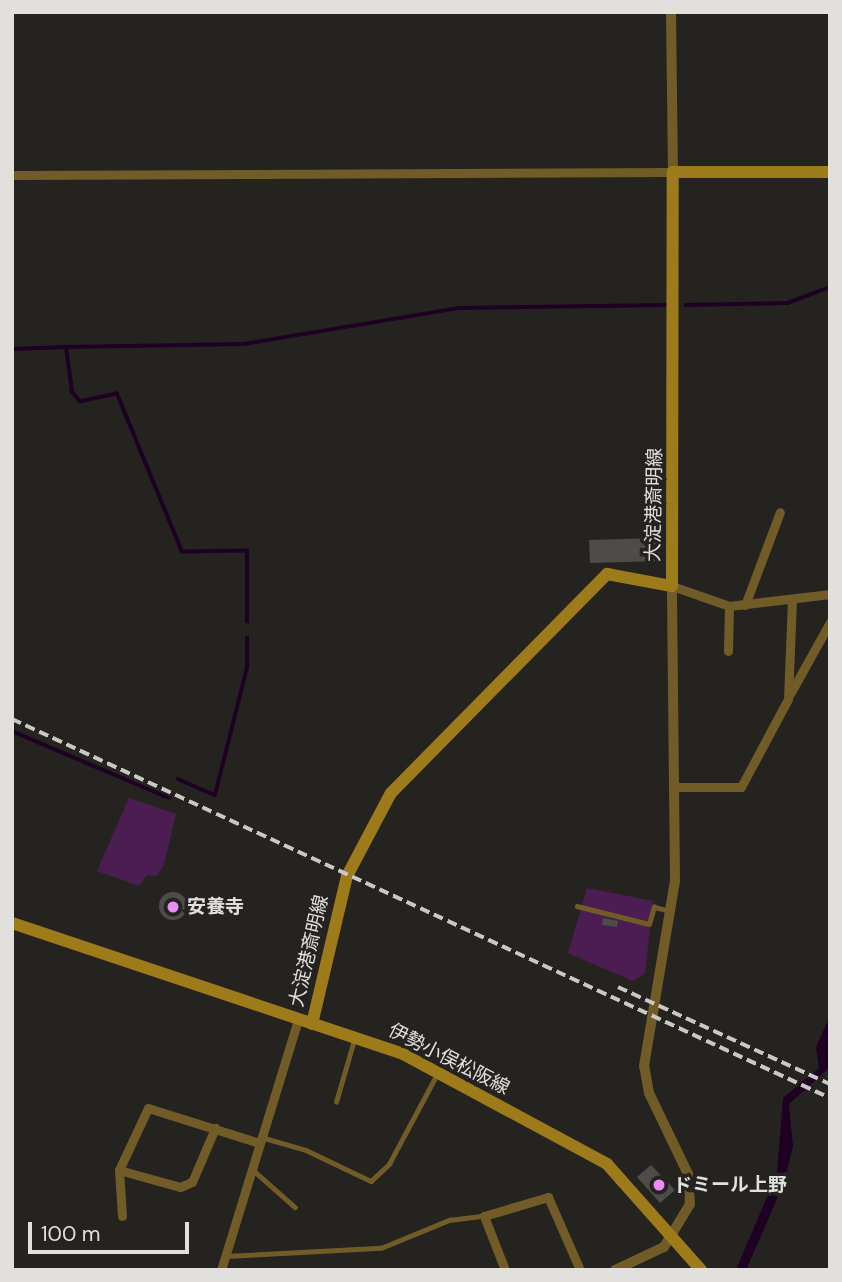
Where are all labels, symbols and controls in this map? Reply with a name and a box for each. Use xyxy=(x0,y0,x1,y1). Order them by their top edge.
street label: 大淀港斎明線 xyxy=(642,448,666,562)
street label: 大淀港斎明線 xyxy=(285,893,333,1009)
place label: 安養寺 xyxy=(187,896,244,918)
marker: 安養寺 xyxy=(165,899,181,915)
street label: 伊勢小俣松阪線 xyxy=(385,1019,513,1099)
place label: ドミール上野 xyxy=(673,1174,787,1196)
marker: ドミール上野 xyxy=(651,1177,667,1193)
scale bar xyxy=(32,1208,192,1252)
text: 100 m xyxy=(41,1220,101,1248)

